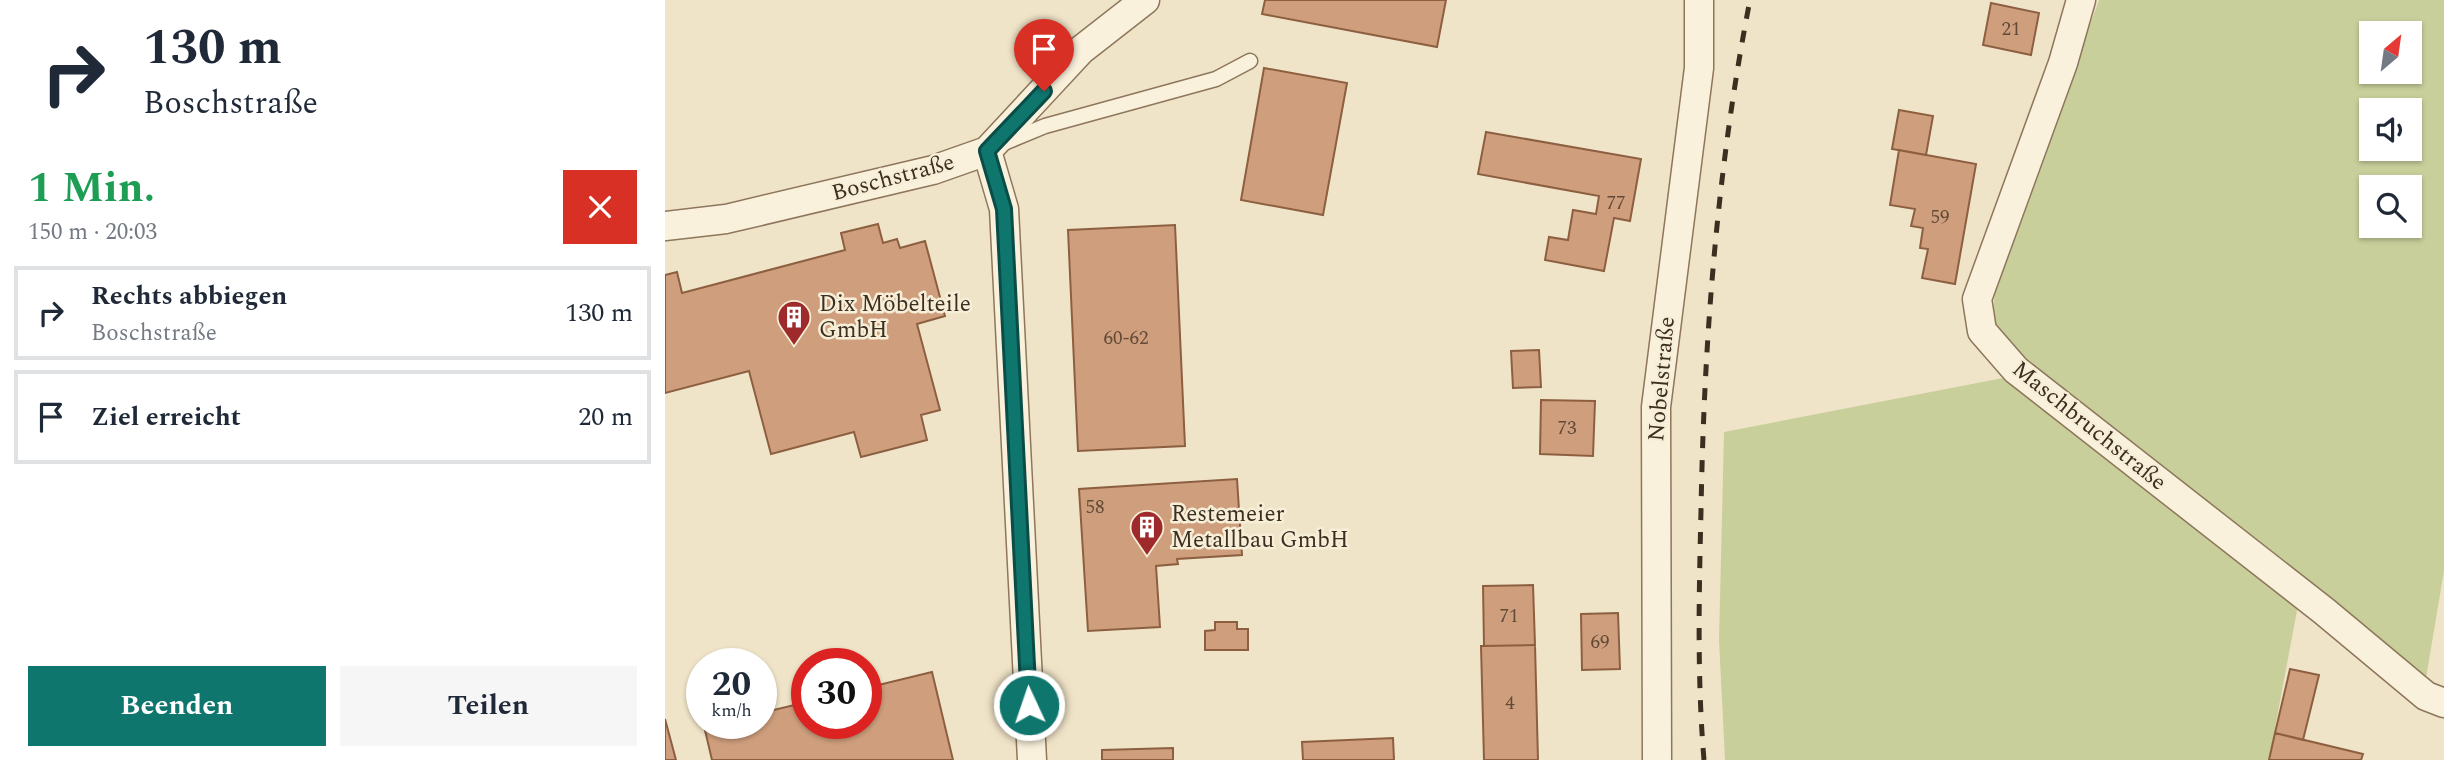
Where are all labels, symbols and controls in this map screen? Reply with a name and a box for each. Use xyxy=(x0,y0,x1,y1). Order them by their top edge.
text: 130 m xyxy=(143,11,282,86)
house number: 21 xyxy=(2001,15,2021,44)
pin xyxy=(1014,19,1074,91)
north arrow xyxy=(2359,21,2422,84)
map controls xyxy=(2359,21,2422,238)
icon: right xyxy=(28,28,119,119)
icon: arrive xyxy=(1025,30,1063,68)
text: Boschstraße xyxy=(143,79,318,128)
button: sound xyxy=(2359,98,2422,161)
street label: Boschstraße xyxy=(828,145,958,211)
text: 1 Min. xyxy=(28,157,155,220)
button: close xyxy=(563,170,637,244)
button: search xyxy=(2359,175,2422,238)
house number: 77 xyxy=(1606,189,1626,218)
house number: 59 xyxy=(1930,203,1950,232)
text: 150 m · 20:03 xyxy=(28,215,157,250)
text: Rechts abbiegen xyxy=(91,276,287,316)
place label: Dix Möbelteile GmbH xyxy=(819,287,971,348)
text: 130 m xyxy=(565,293,633,333)
icon: right xyxy=(32,294,70,332)
building icon: Dix Möbelteile GmbH xyxy=(775,298,813,347)
street label: Nobelstraße xyxy=(1639,315,1685,443)
text: Boschstraße xyxy=(91,316,217,351)
house number: 60-62 xyxy=(1103,324,1149,353)
street label: Maschbruchstraße xyxy=(2004,352,2174,500)
text: Ziel erreicht xyxy=(91,397,241,437)
text: 20 m xyxy=(578,397,633,437)
icon: arrive xyxy=(32,398,70,436)
house number: 73 xyxy=(1557,414,1577,443)
house number: 58 xyxy=(1085,493,1105,522)
place label: Restemeier Metallbau GmbH xyxy=(1171,497,1349,558)
building icon: Restemeier Metallbau GmbH xyxy=(1128,508,1166,557)
house number: 71 xyxy=(1499,602,1519,631)
house number: 69 xyxy=(1590,628,1610,657)
speed limit sign: 30 xyxy=(791,648,882,739)
text: 20 xyxy=(712,658,751,711)
button: Beenden xyxy=(28,666,326,746)
button: Teilen xyxy=(340,666,637,746)
position arrow xyxy=(992,668,1066,742)
house number: 4 xyxy=(1505,689,1515,718)
text: km/h xyxy=(711,697,752,724)

